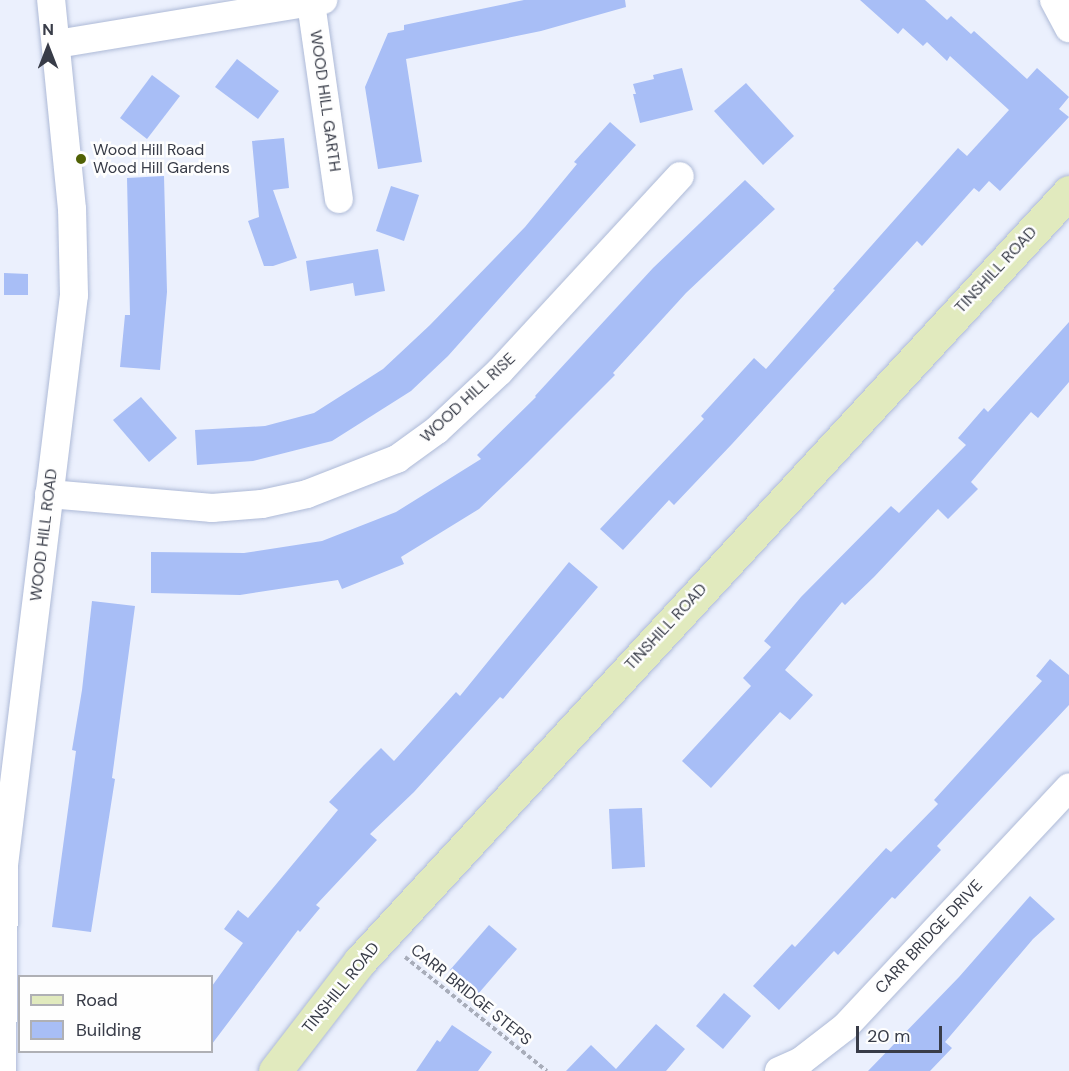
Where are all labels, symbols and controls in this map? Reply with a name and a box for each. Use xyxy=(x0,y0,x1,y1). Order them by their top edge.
north arrow xyxy=(18,18,78,78)
text: N xyxy=(42,19,54,40)
street label: WOOD HILL GARTH xyxy=(306,29,344,173)
place label: Wood Hill Road Wood Hill Gardens xyxy=(93,140,230,178)
marker: Wood Hill Road Wood Hill Gardens xyxy=(74,152,88,166)
street label: TINSHILL ROAD xyxy=(951,223,1041,317)
street label: WOOD HILL RISE xyxy=(417,349,519,447)
street label: WOOD HILL ROAD xyxy=(26,468,62,602)
street label: TINSHILL ROAD xyxy=(621,580,711,674)
street label: CARR BRIDGE DRIVE xyxy=(871,876,987,998)
street label: TINSHILL ROAD xyxy=(298,939,384,1037)
street label: CARR BRIDGE STEPS xyxy=(407,940,535,1050)
legend xyxy=(18,975,213,1053)
text: Road xyxy=(76,988,118,1012)
scale bar xyxy=(859,1014,944,1052)
text: Building xyxy=(76,1018,141,1042)
text: 20 m xyxy=(867,1024,910,1048)

